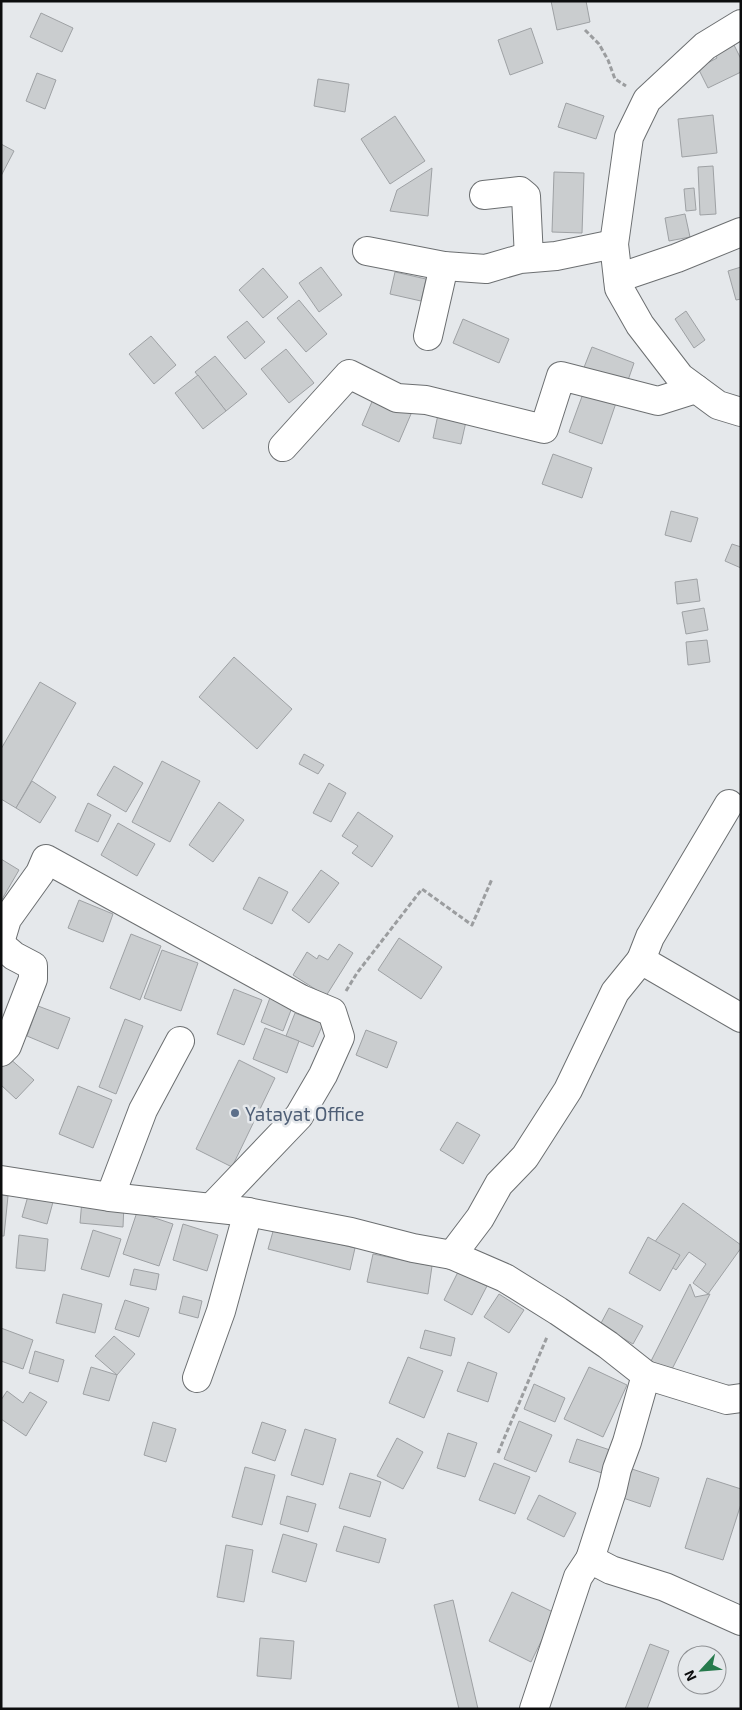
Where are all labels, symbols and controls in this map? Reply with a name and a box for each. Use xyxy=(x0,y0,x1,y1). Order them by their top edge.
place label: Yatayat Office xyxy=(245,1102,364,1125)
marker: Yatayat Office xyxy=(229,1107,241,1119)
north arrow xyxy=(677,1645,727,1695)
text: N xyxy=(680,1668,700,1684)

